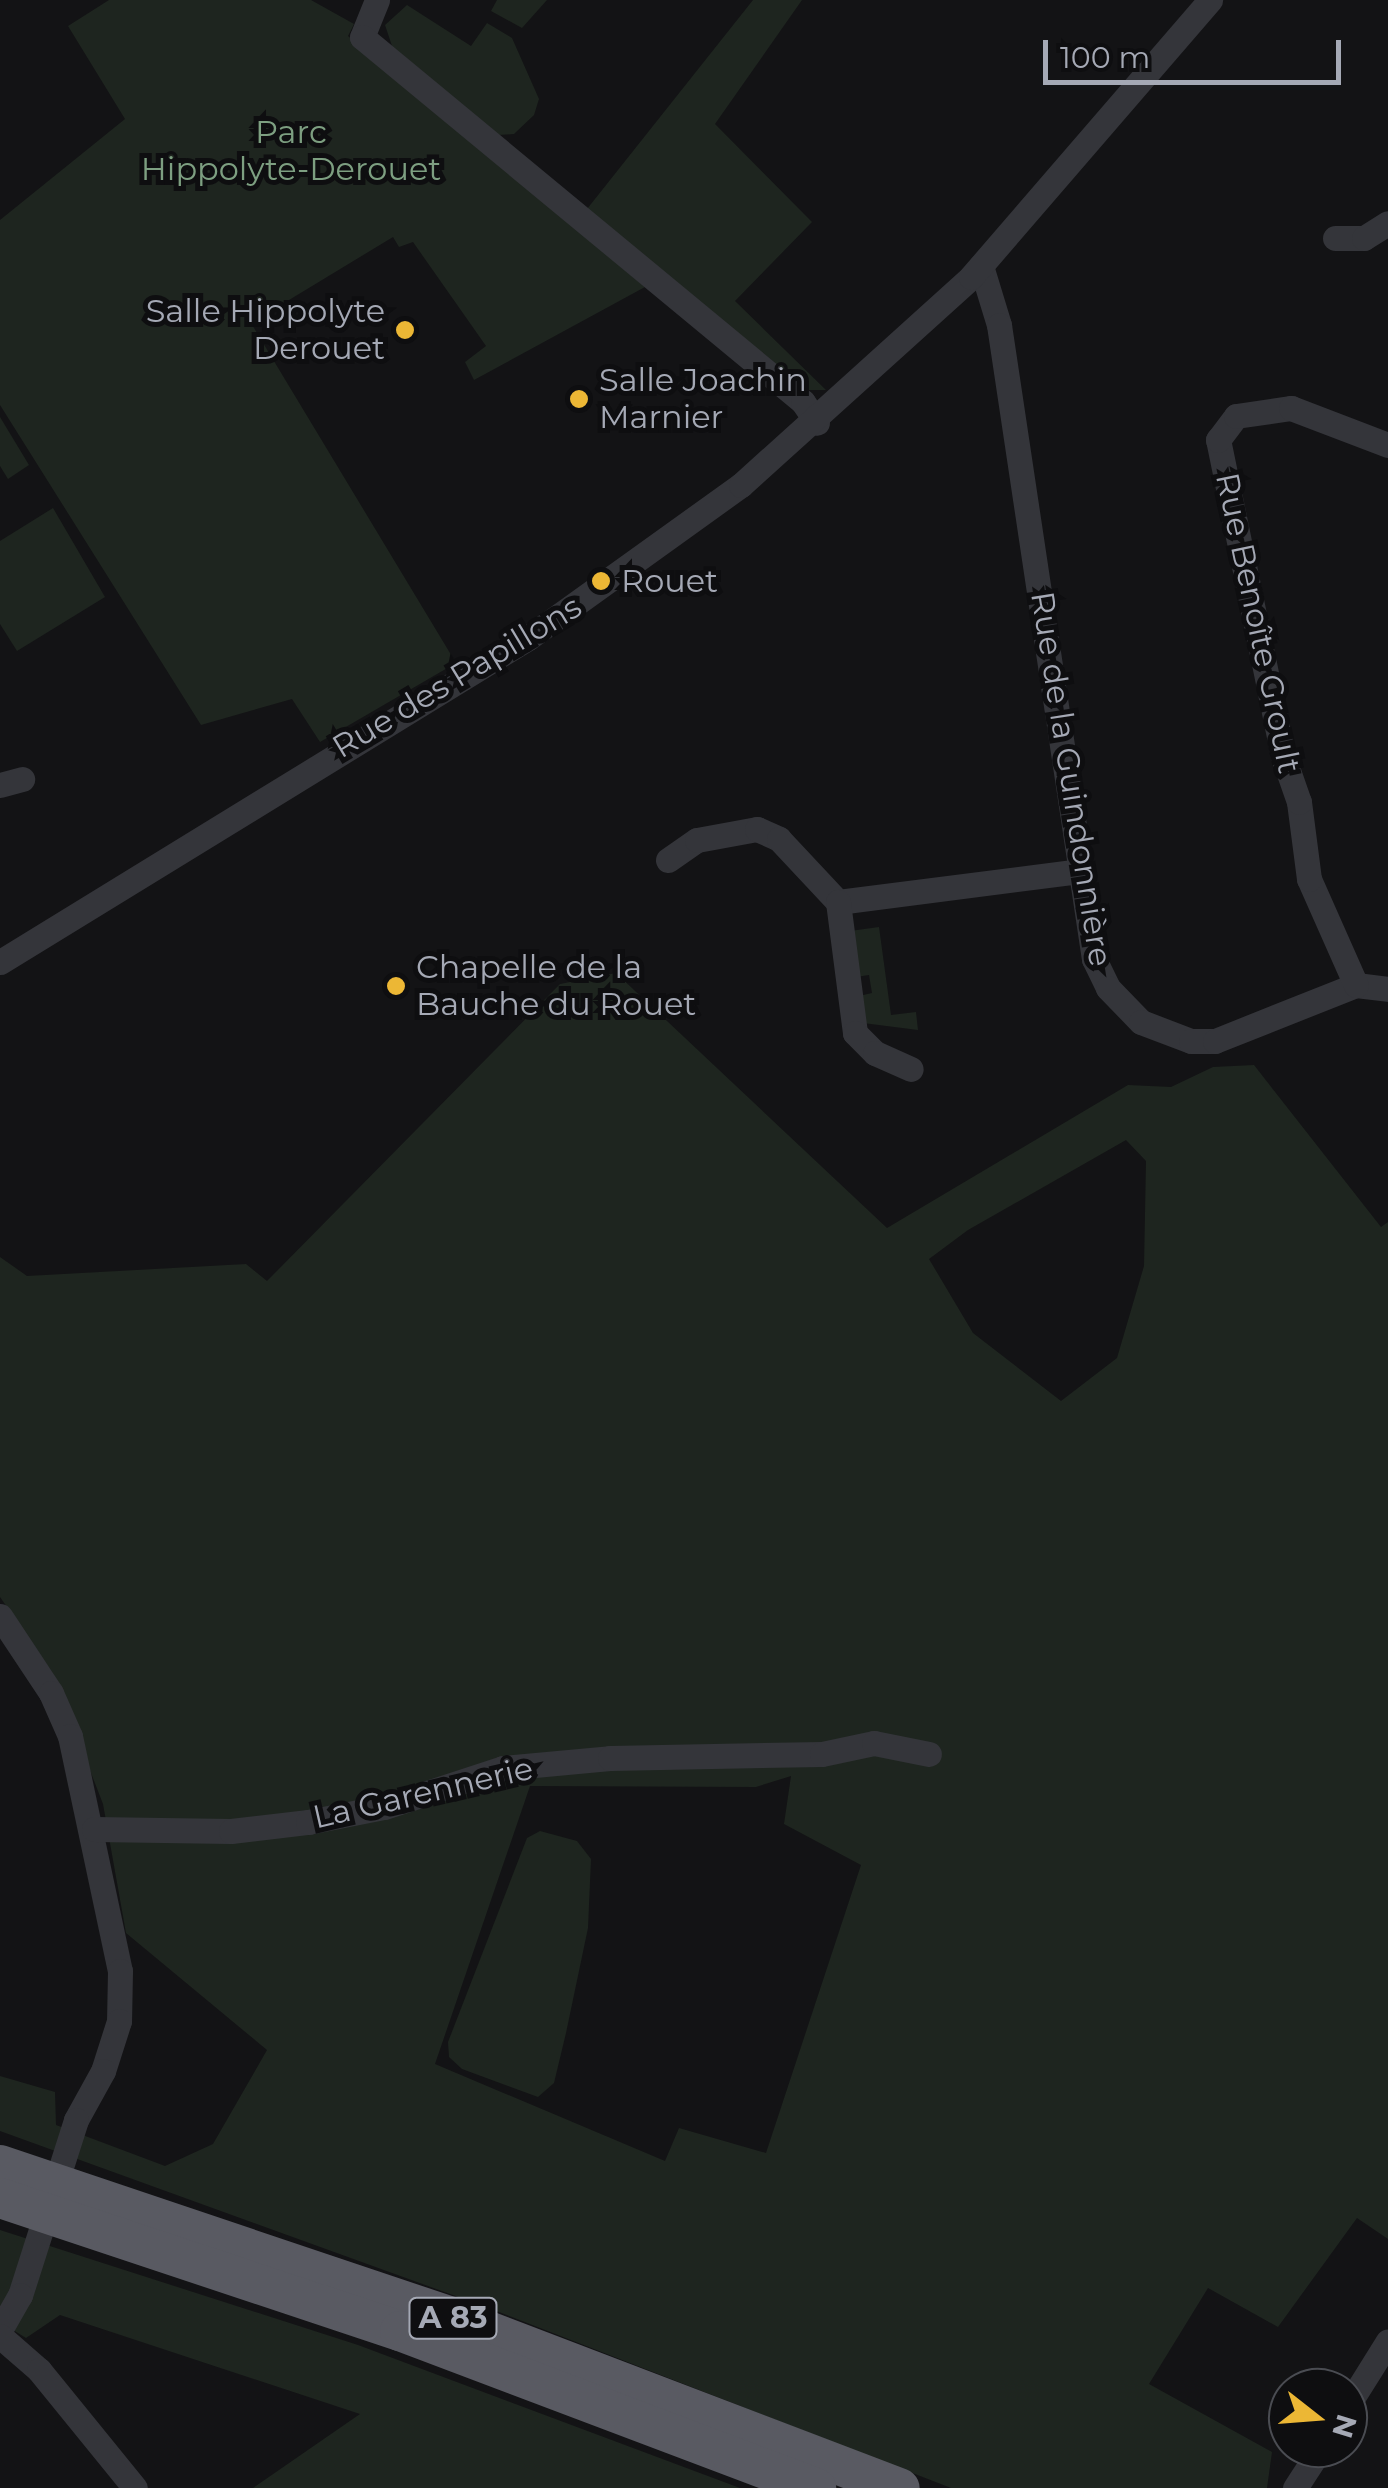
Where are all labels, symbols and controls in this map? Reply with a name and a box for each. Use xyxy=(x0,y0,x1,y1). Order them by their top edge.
scale bar xyxy=(1048,20,1346,82)
text: 100 m xyxy=(1060,39,1150,76)
park label: Parc Hippolyte-Derouet xyxy=(141,114,441,189)
place label: Salle Hippolyte Derouet xyxy=(146,293,385,368)
marker: Salle Hippolyte Derouet xyxy=(394,319,416,341)
place label: Salle Joachin Marnier xyxy=(599,362,807,437)
marker: Salle Joachin Marnier xyxy=(568,388,590,410)
street label: Rue Benoîte Groult xyxy=(1207,469,1309,777)
place label: Rouet xyxy=(621,562,718,600)
marker: Rouet xyxy=(590,570,612,592)
street label: Rue des Papillons xyxy=(326,588,588,766)
street label: Rue de la Guindonnière xyxy=(1022,589,1120,969)
place label: Chapelle de la Bauche du Rouet xyxy=(416,949,696,1024)
marker: Chapelle de la Bauche du Rouet xyxy=(385,975,407,997)
street label: La Garennerie xyxy=(309,1749,537,1837)
road number: A 83 xyxy=(408,2293,498,2343)
north arrow xyxy=(1268,2368,1368,2468)
text: N xyxy=(1325,2410,1364,2442)

